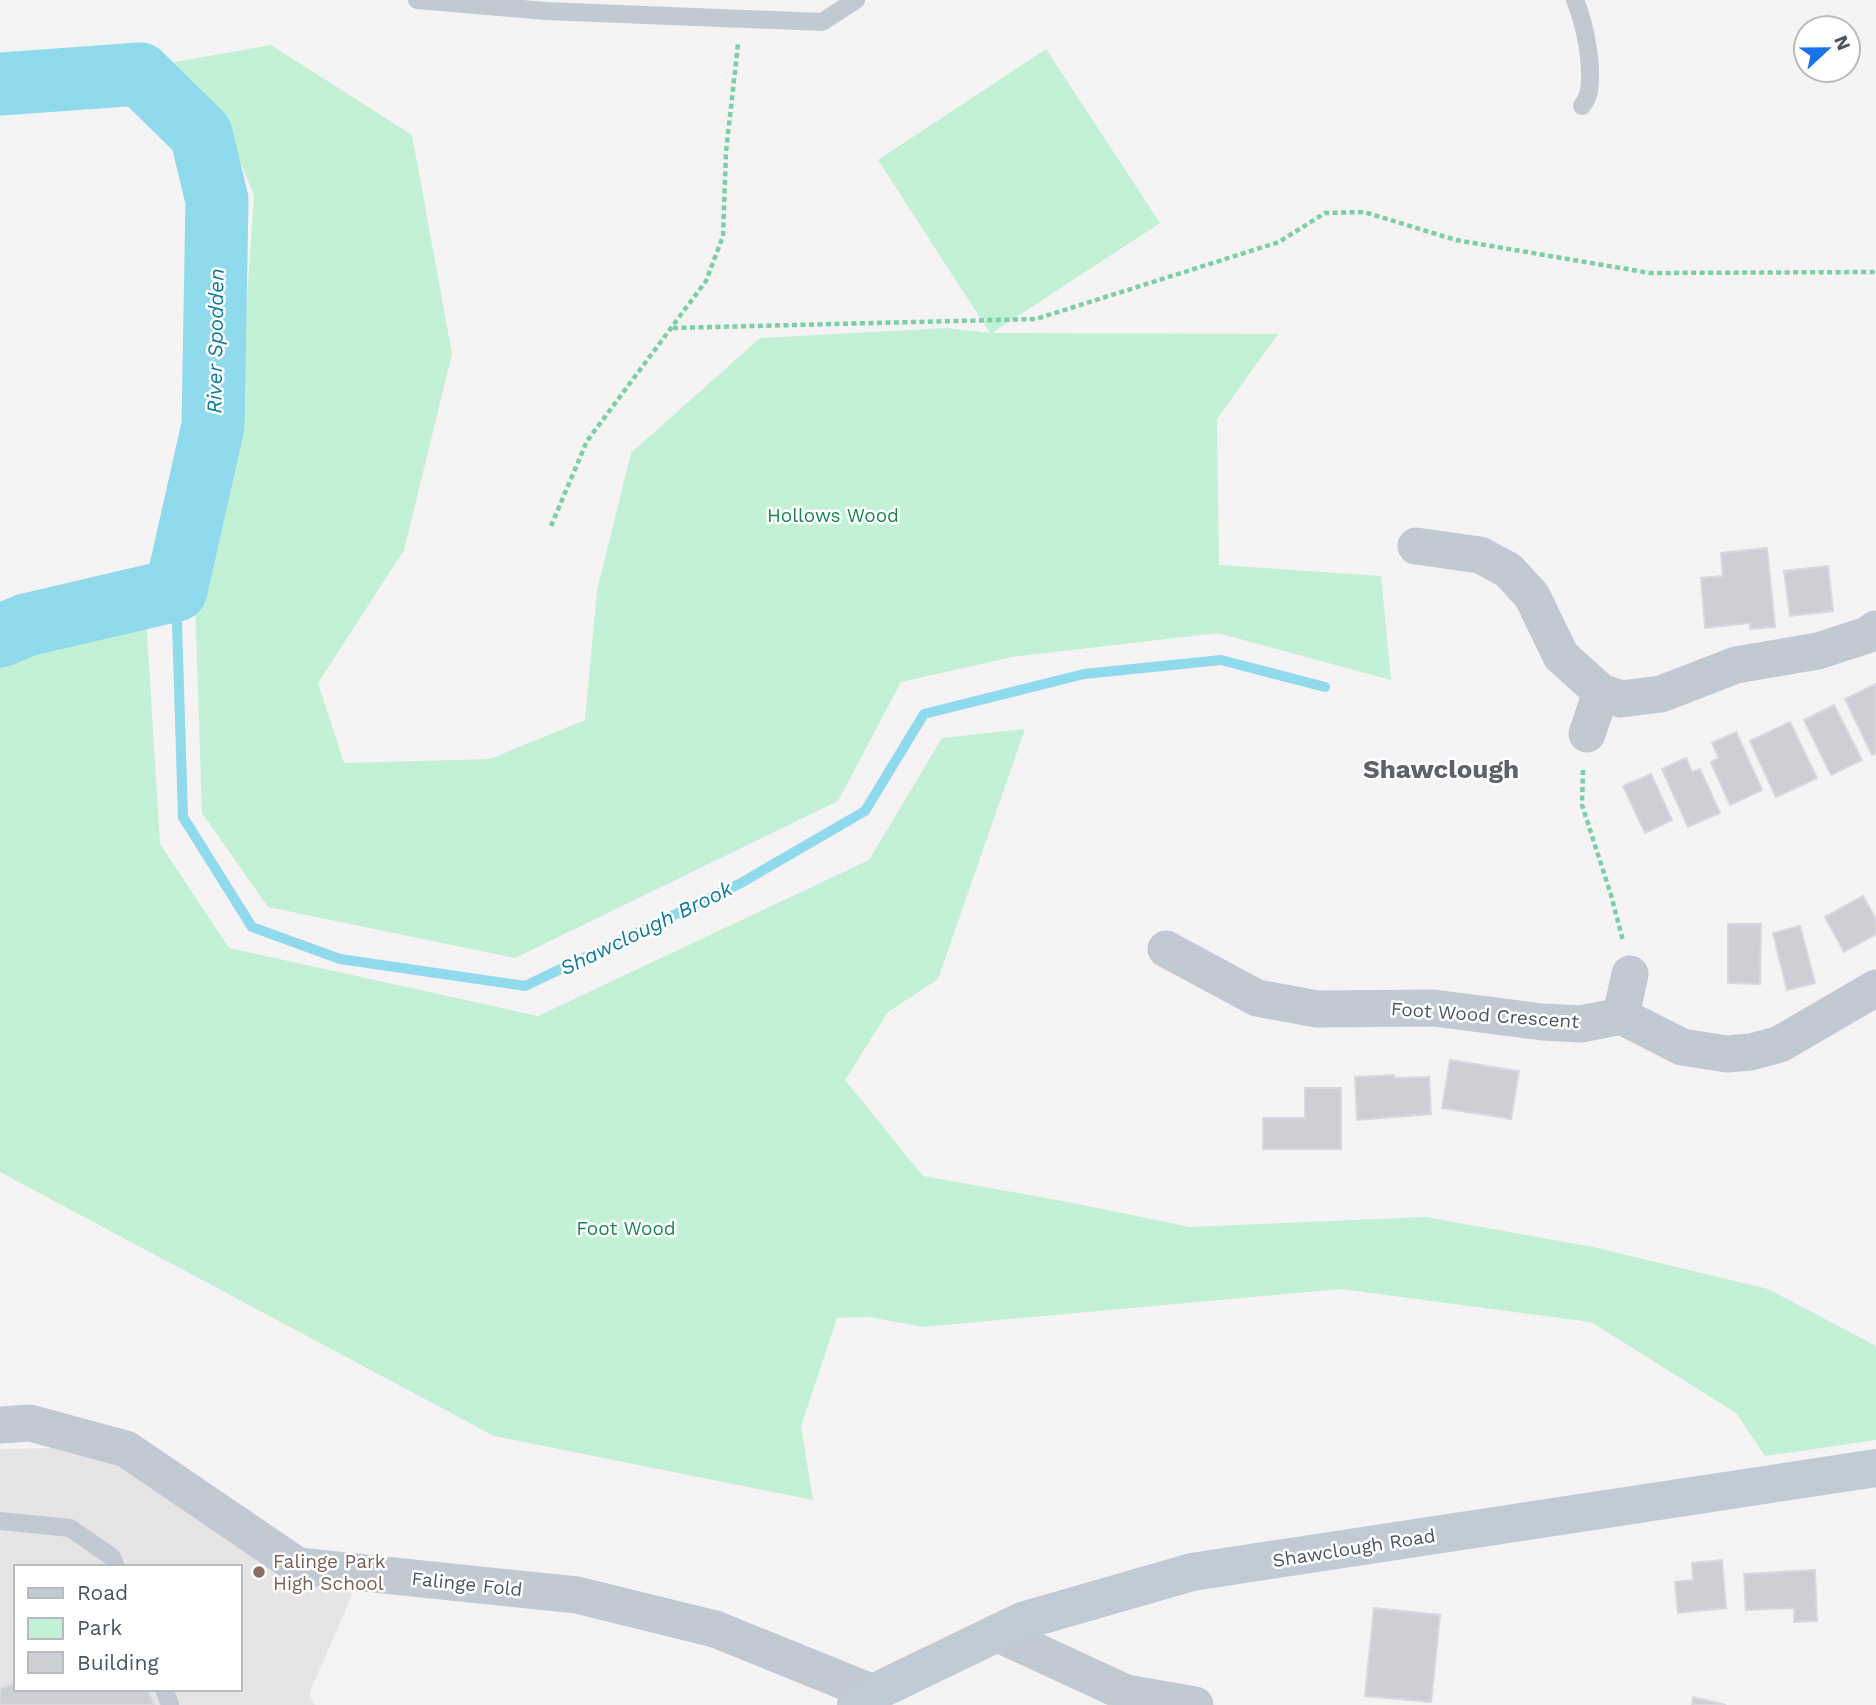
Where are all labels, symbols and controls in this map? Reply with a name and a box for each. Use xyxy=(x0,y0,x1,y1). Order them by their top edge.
north arrow xyxy=(1792,14,1862,84)
text: N xyxy=(1829,32,1856,54)
water label: River Spodden xyxy=(201,268,229,414)
park label: Hollows Wood xyxy=(767,504,899,527)
district label: Shawclough xyxy=(1363,754,1519,784)
water label: Shawclough Brook xyxy=(556,875,737,981)
street label: Foot Wood Crescent xyxy=(1390,997,1580,1033)
park label: Foot Wood xyxy=(576,1217,676,1240)
street label: Shawclough Road xyxy=(1271,1524,1437,1572)
place label: Falinge Park High School xyxy=(273,1550,386,1595)
marker: Falinge Park High School xyxy=(251,1564,267,1580)
legend xyxy=(14,1565,242,1691)
street label: Falinge Fold xyxy=(410,1567,524,1601)
text: Road xyxy=(77,1580,128,1605)
text: Park xyxy=(77,1615,122,1640)
text: Building xyxy=(77,1650,159,1675)

